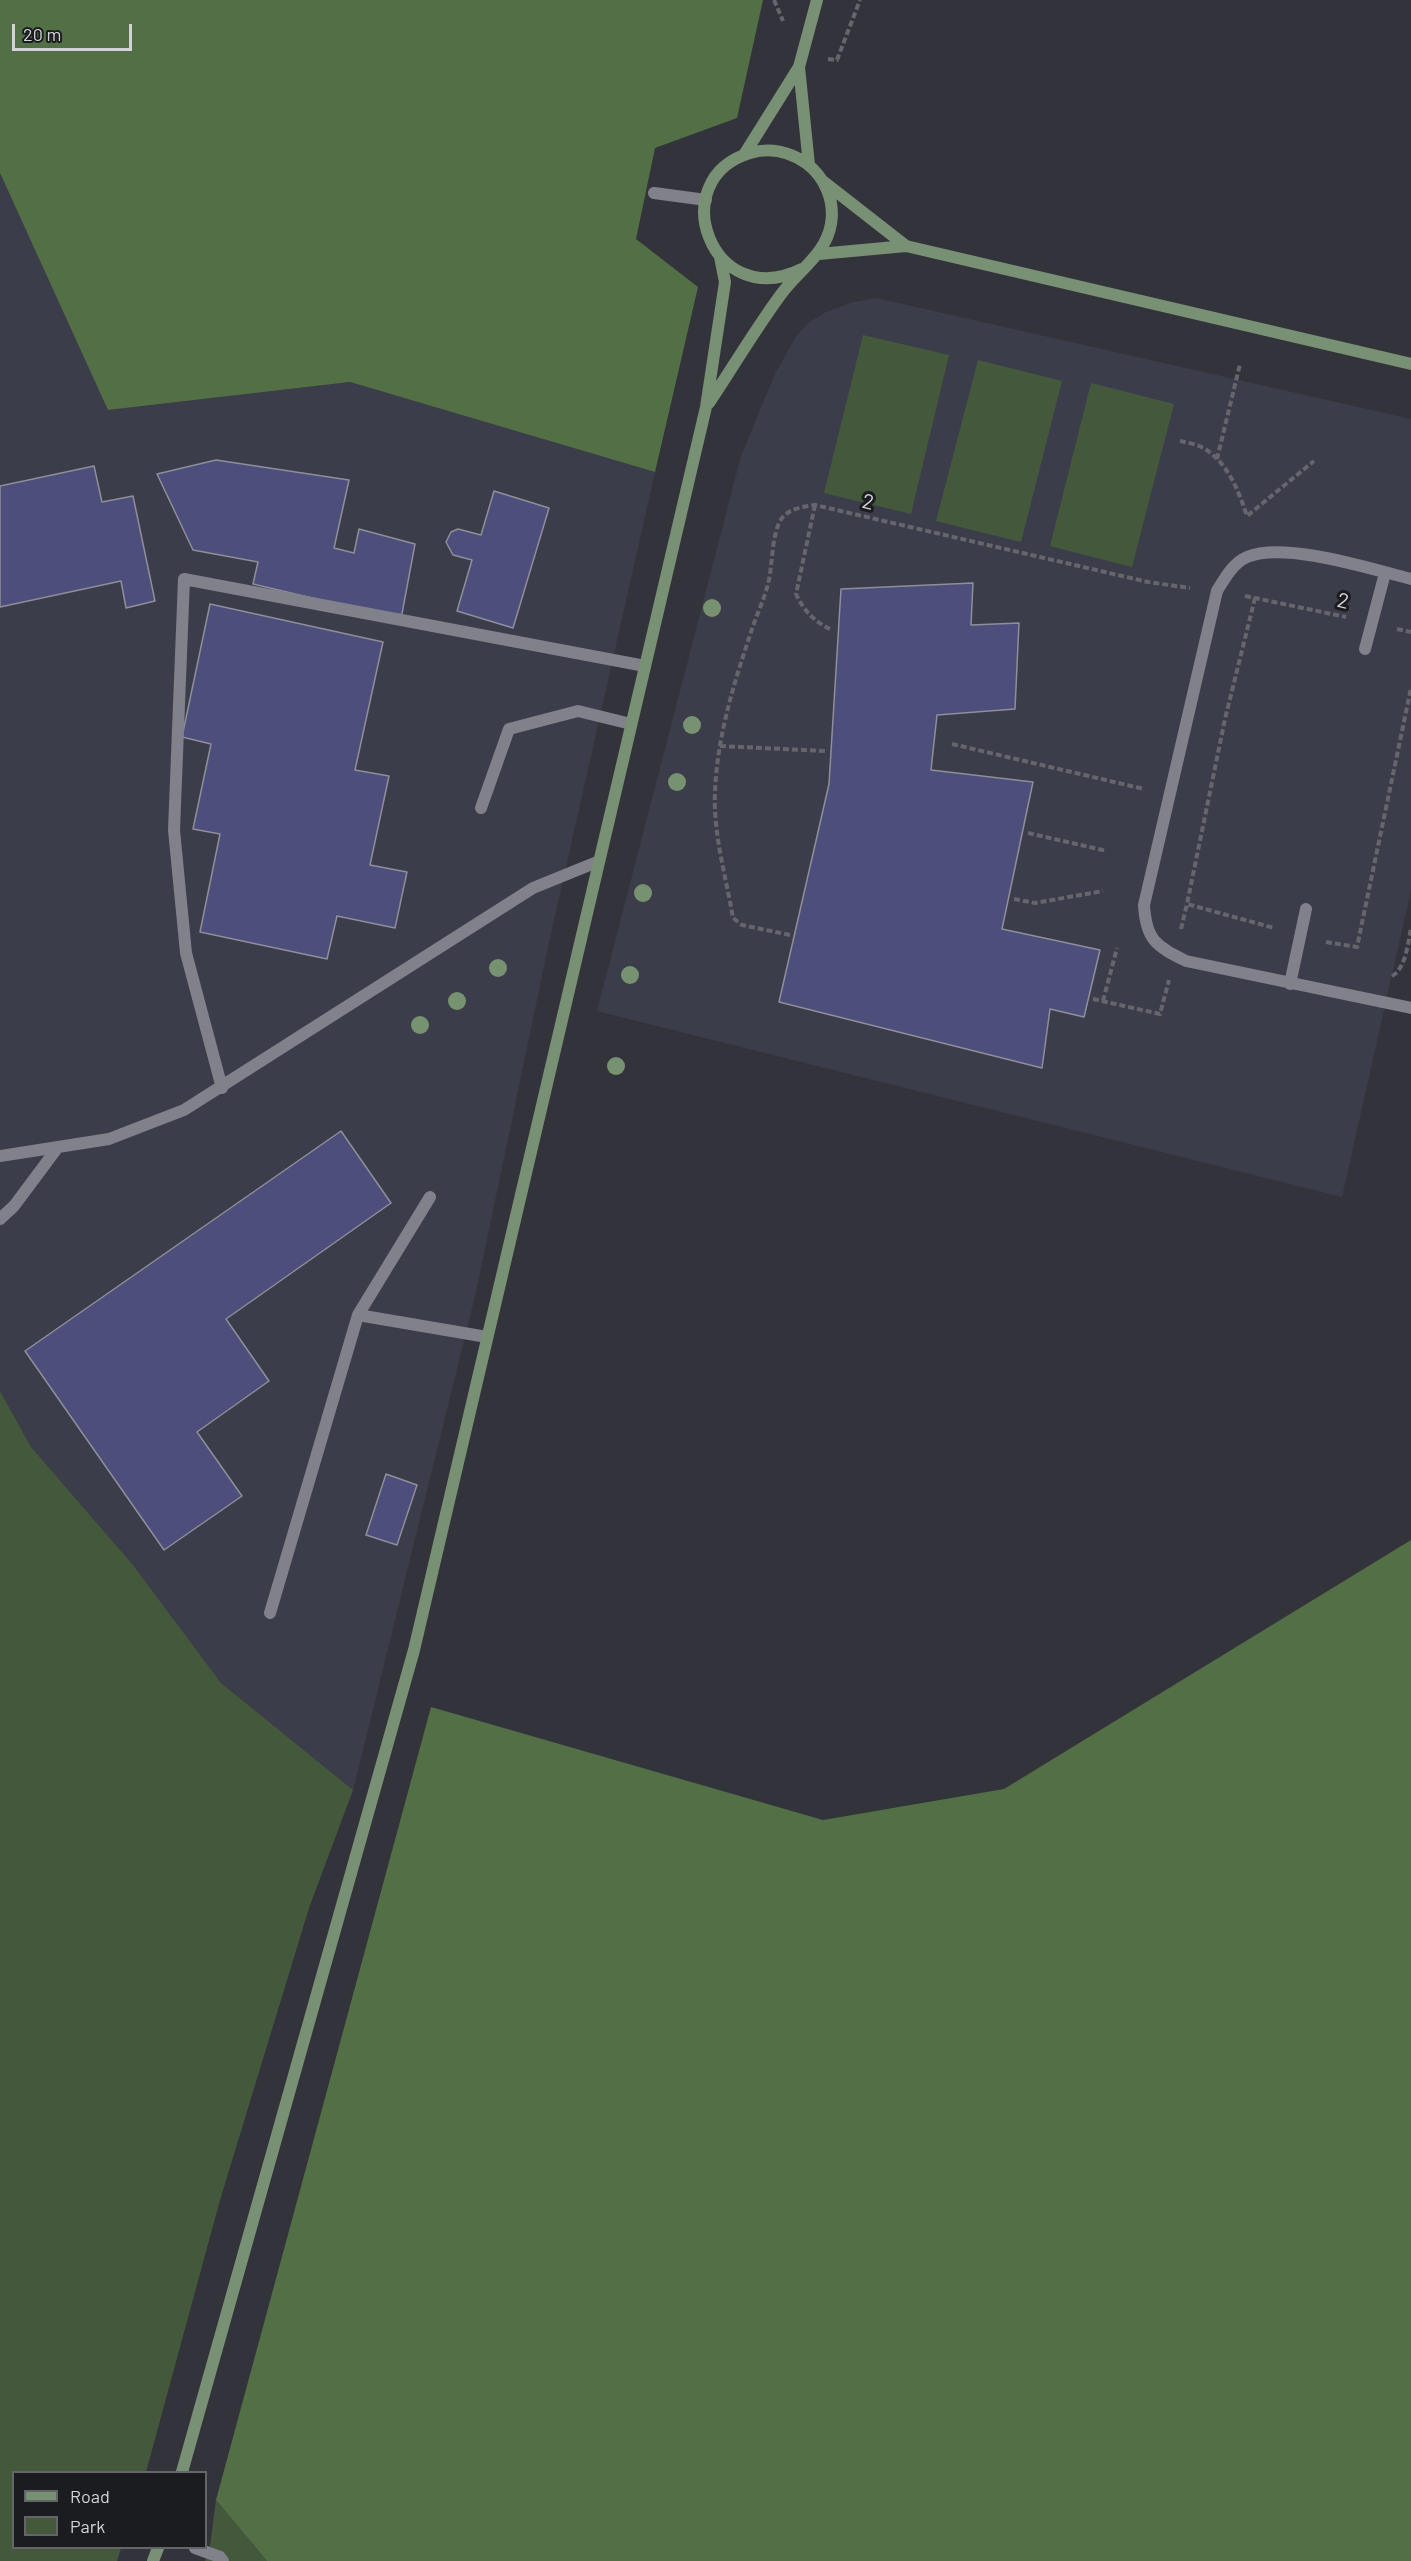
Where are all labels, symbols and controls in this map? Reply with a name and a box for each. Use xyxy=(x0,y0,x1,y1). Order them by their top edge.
scale bar xyxy=(15,12,135,50)
text: 20 m xyxy=(23,23,61,45)
street label: 2 xyxy=(860,488,876,516)
street label: 2 xyxy=(1335,587,1351,615)
legend xyxy=(12,2471,207,2549)
text: Road xyxy=(70,2485,110,2507)
text: Park xyxy=(70,2515,105,2537)

